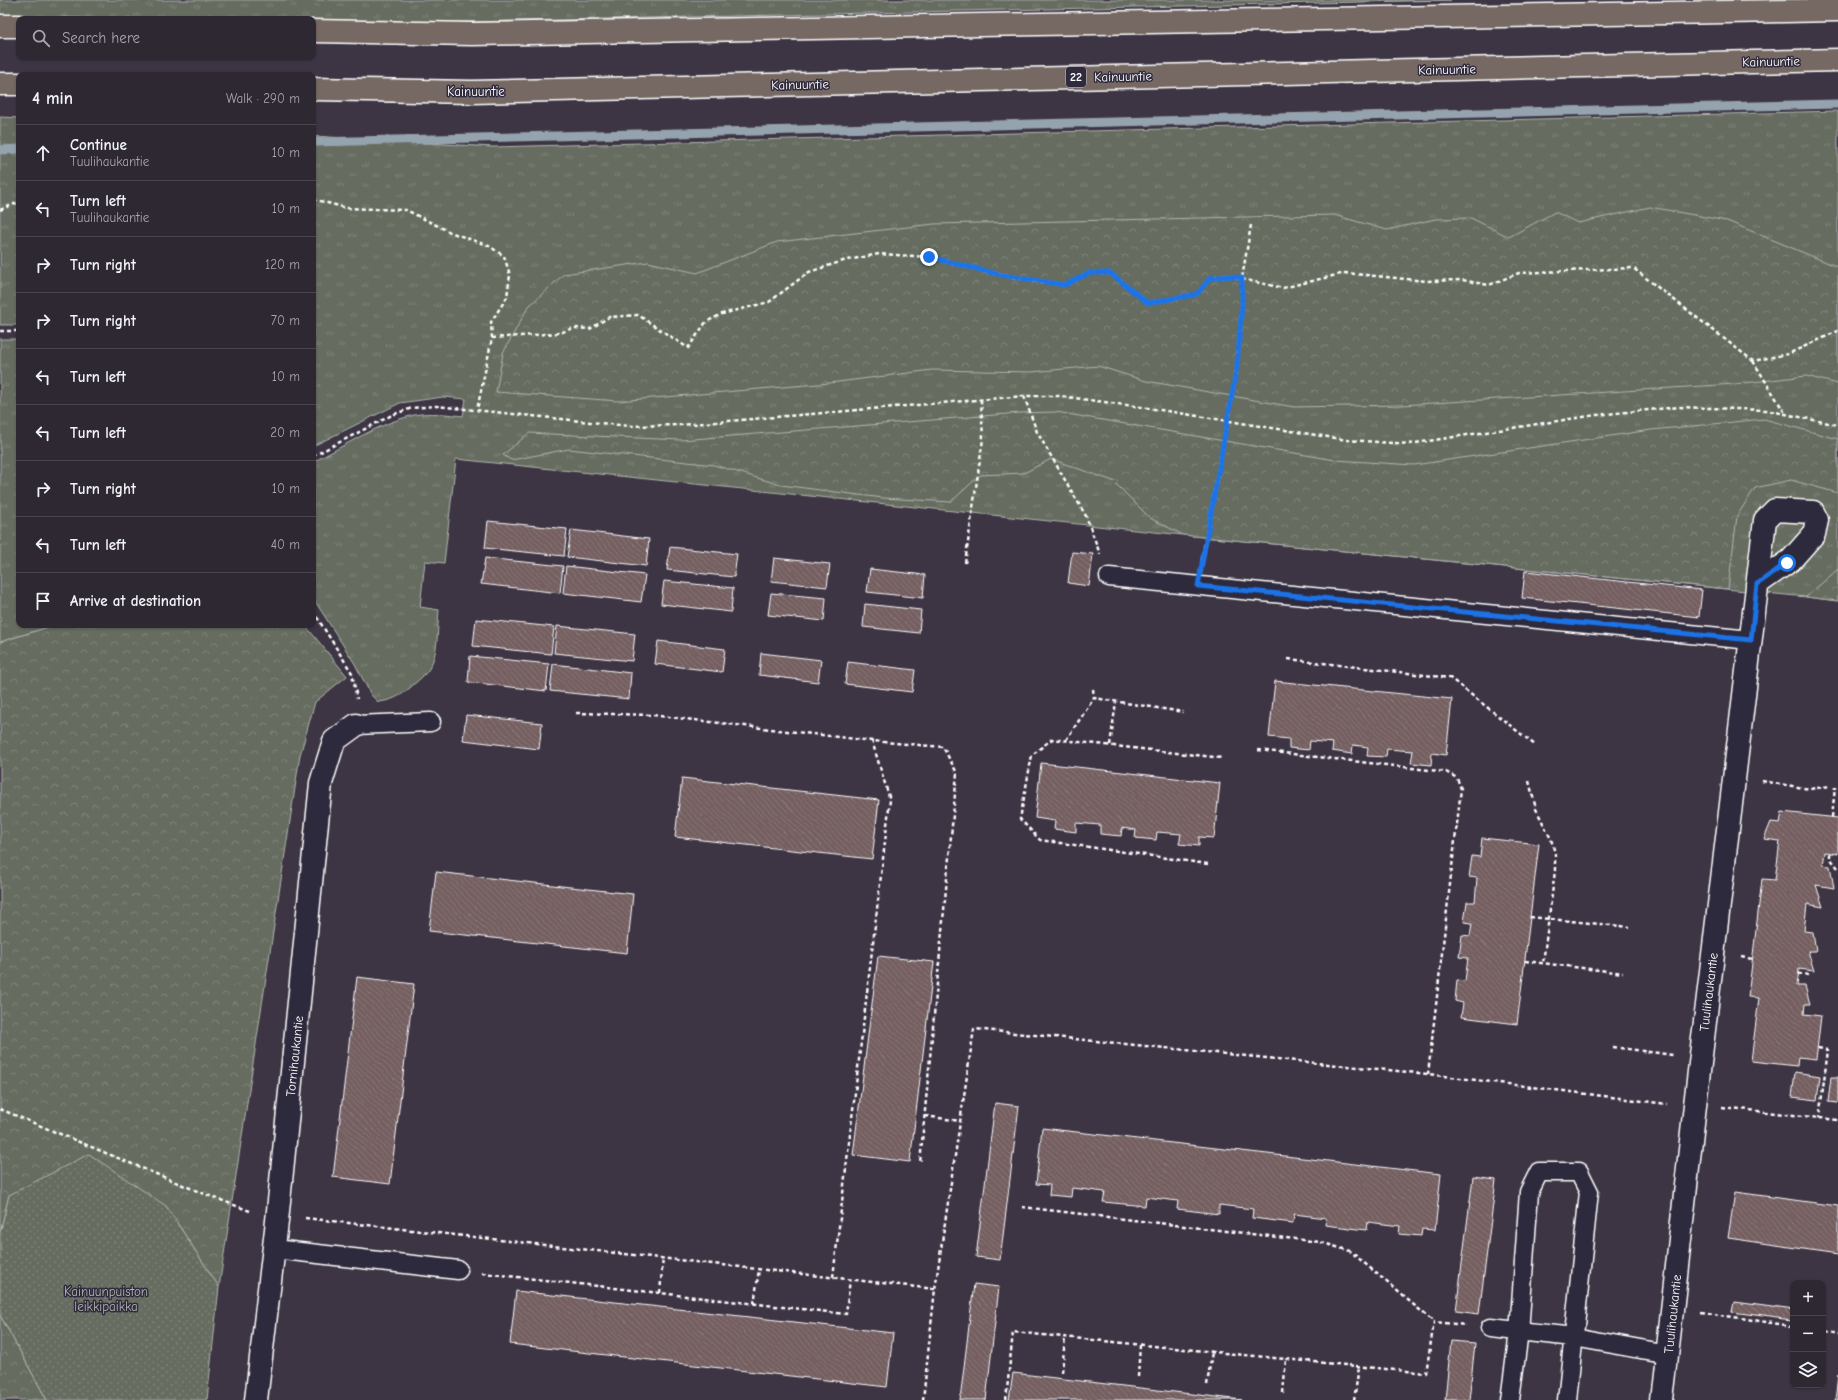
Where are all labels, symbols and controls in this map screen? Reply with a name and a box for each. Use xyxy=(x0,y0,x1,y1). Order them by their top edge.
search box xyxy=(16,16,316,60)
icon: search xyxy=(30,27,52,49)
text: Search here xyxy=(62,29,140,47)
street label: Kainuuntie xyxy=(1742,53,1801,70)
street label: Kainuuntie xyxy=(1418,61,1477,78)
road number: 22 xyxy=(1066,67,1086,87)
street label: Kainuuntie xyxy=(1094,68,1153,85)
street label: Kainuuntie xyxy=(771,76,830,93)
street label: Kainuuntie xyxy=(447,84,505,99)
text: 4 min xyxy=(32,89,73,108)
text: Walk · 290 m xyxy=(226,91,300,106)
text: Continue xyxy=(70,136,127,154)
icon: ahead xyxy=(32,142,54,164)
text: 10 m xyxy=(272,145,300,160)
text: Tuulihaukantie xyxy=(70,154,149,169)
text: Turn left xyxy=(70,192,126,210)
icon: left xyxy=(32,198,54,220)
text: 10 m xyxy=(272,201,300,216)
text: Tuulihaukantie xyxy=(70,210,149,225)
route end xyxy=(920,248,938,266)
icon: right xyxy=(32,254,54,276)
text: Turn right xyxy=(70,256,136,274)
text: 120 m xyxy=(265,257,300,272)
icon: right xyxy=(32,310,54,332)
text: Turn right xyxy=(70,312,136,330)
text: 70 m xyxy=(271,313,300,328)
icon: left xyxy=(32,366,54,388)
text: Turn left xyxy=(70,368,126,386)
text: 10 m xyxy=(272,369,300,384)
icon: left xyxy=(32,422,54,444)
text: Turn left xyxy=(70,424,126,442)
text: 20 m xyxy=(270,425,300,440)
icon: right xyxy=(32,478,54,500)
text: Turn right xyxy=(70,480,136,498)
text: 10 m xyxy=(272,481,300,496)
icon: left xyxy=(32,534,54,556)
text: Turn left xyxy=(70,536,126,554)
text: 40 m xyxy=(271,537,300,552)
route start xyxy=(1778,554,1796,572)
icon: arrive xyxy=(32,590,54,612)
text: Arrive at destination xyxy=(70,592,201,610)
street label: Tuulihaukantie xyxy=(1696,951,1721,1032)
street label: Tornihaukantie xyxy=(283,1014,306,1097)
street label: Tuulihaukantie xyxy=(1661,1273,1684,1354)
map controls xyxy=(1790,1280,1826,1388)
button: + xyxy=(1790,1280,1826,1316)
park label: Kainuunpuiston leikkipaikka xyxy=(64,1284,148,1314)
button: − xyxy=(1790,1316,1826,1352)
button: layers xyxy=(1790,1352,1826,1388)

